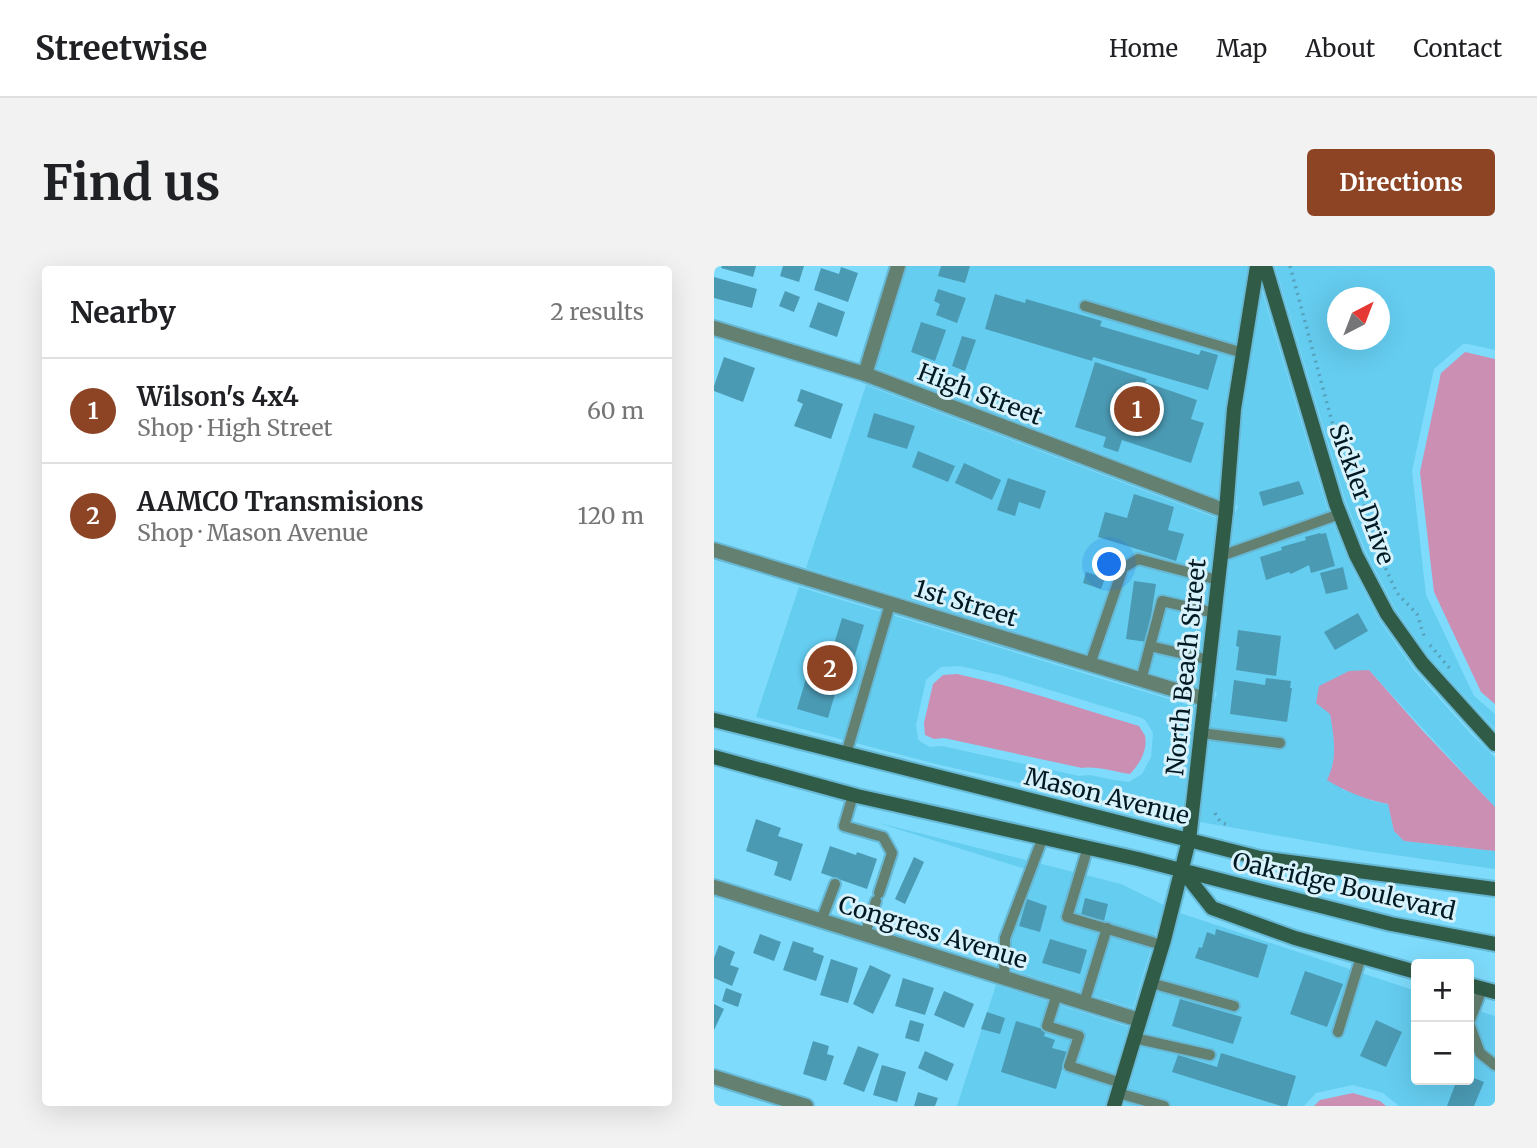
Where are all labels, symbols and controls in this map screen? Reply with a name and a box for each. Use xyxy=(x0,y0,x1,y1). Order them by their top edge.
text: Streetwise xyxy=(35,28,207,69)
text: Home xyxy=(1109,33,1178,64)
text: Map xyxy=(1216,33,1267,64)
text: About xyxy=(1305,33,1375,64)
text: Contact xyxy=(1413,33,1502,64)
button: Directions xyxy=(1307,149,1495,216)
text: Find us xyxy=(42,152,220,213)
north arrow xyxy=(1327,287,1390,350)
text: Nearby xyxy=(70,293,176,331)
text: 2 results xyxy=(550,297,644,326)
street label: High Street xyxy=(913,356,1047,432)
text: Wilson's 4x4 xyxy=(137,380,299,413)
pin: 1 xyxy=(1114,383,1160,435)
text: 1 xyxy=(88,396,98,425)
text: 60 m xyxy=(587,396,644,425)
text: Shop · High Street xyxy=(137,413,332,442)
street label: Sickler Drive xyxy=(1322,419,1402,569)
text: AAMCO Transmisions xyxy=(137,485,424,518)
text: 2 xyxy=(86,501,100,530)
text: 120 m xyxy=(578,501,644,530)
text: Shop · Mason Avenue xyxy=(137,518,368,547)
your location xyxy=(1092,547,1126,581)
street label: North Beach Street xyxy=(1159,556,1213,777)
street label: 1st Street xyxy=(911,573,1022,634)
pin: 2 xyxy=(807,642,853,694)
street label: Mason Avenue xyxy=(1022,761,1192,831)
street label: Oakridge Boulevard xyxy=(1230,845,1458,927)
street label: Congress Avenue xyxy=(835,889,1031,975)
map controls xyxy=(1411,959,1474,1085)
button: + xyxy=(1411,959,1474,1022)
button: − xyxy=(1411,1022,1474,1085)

